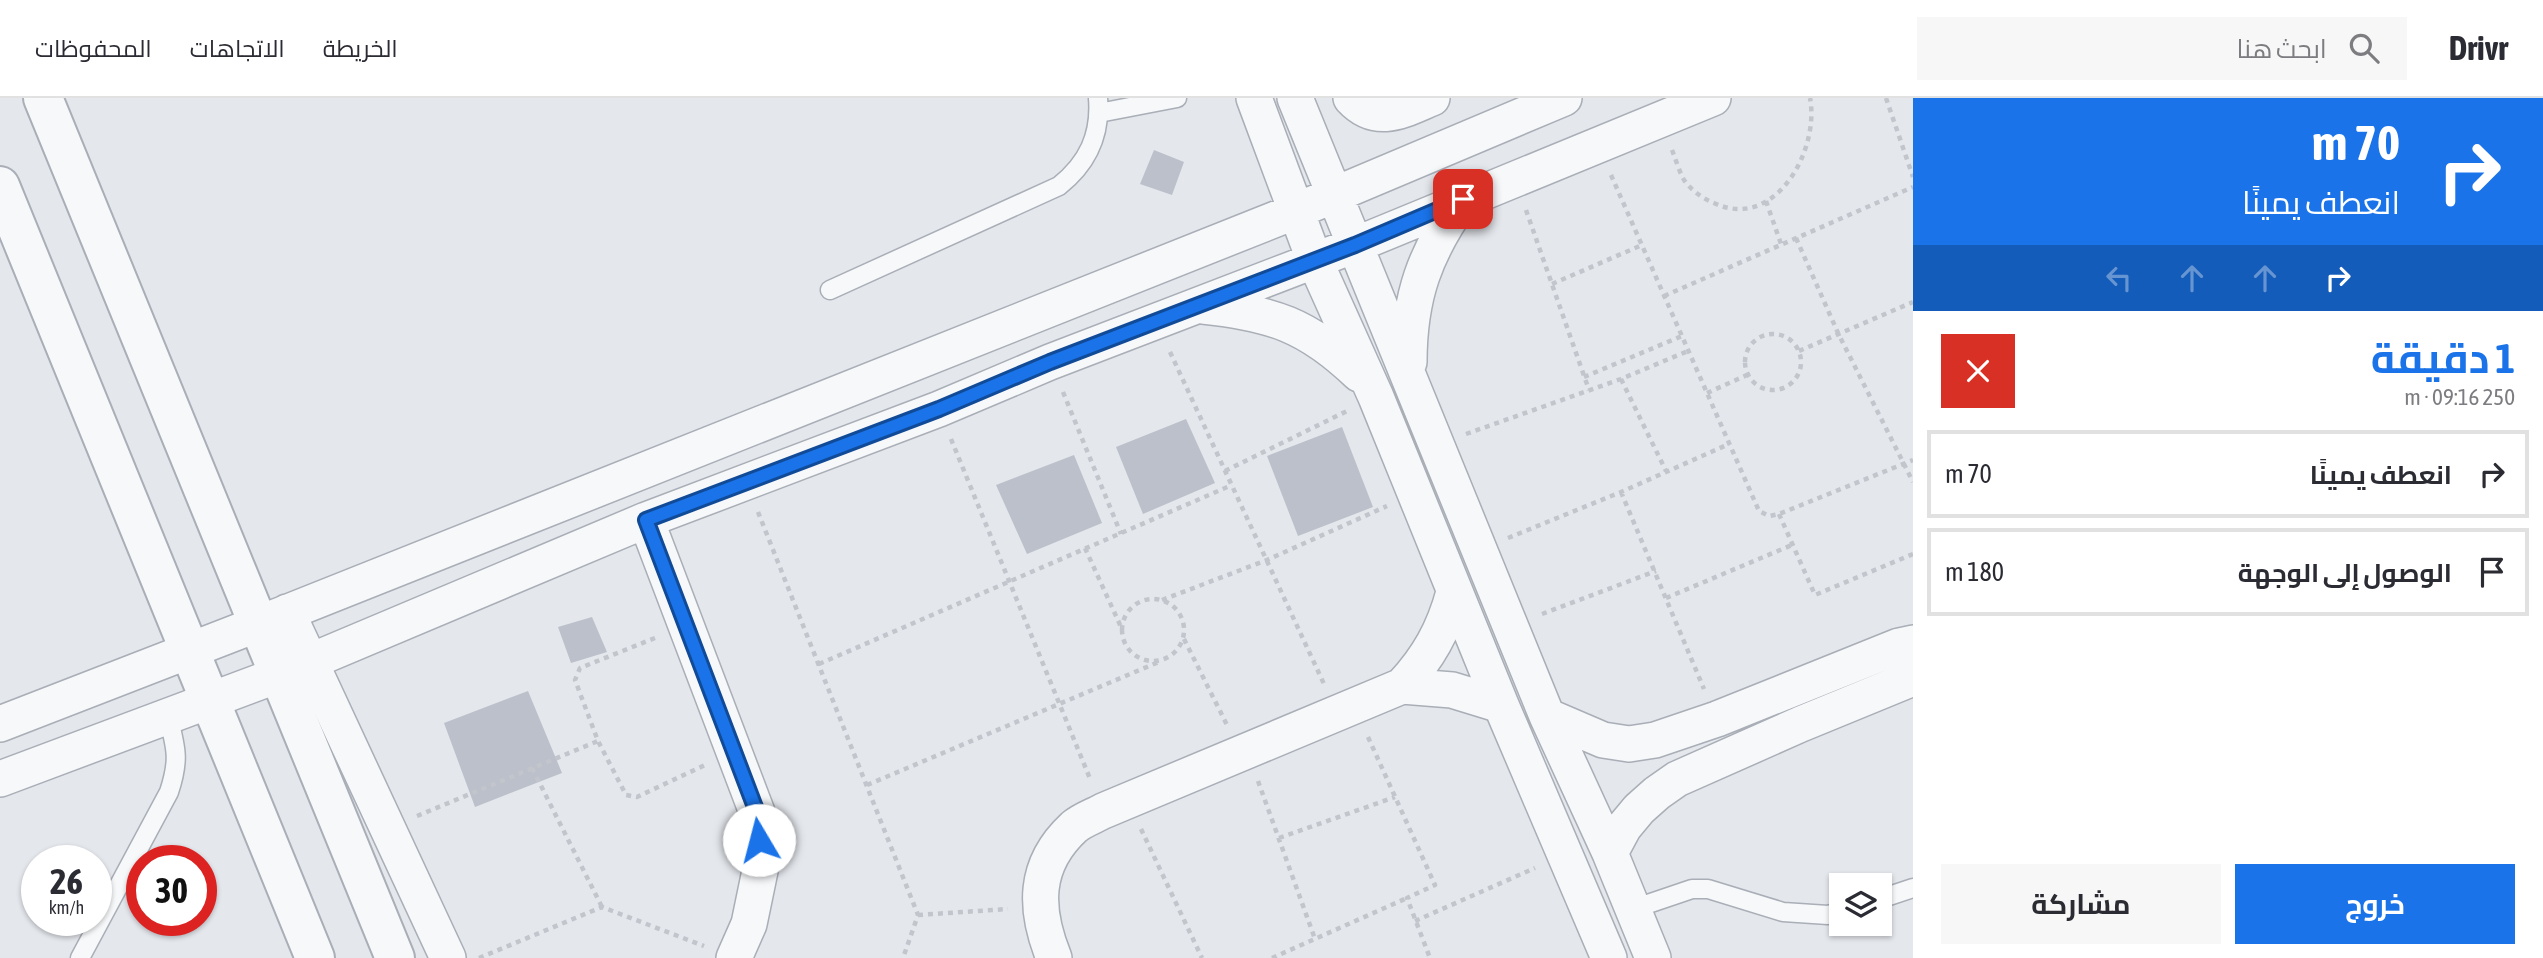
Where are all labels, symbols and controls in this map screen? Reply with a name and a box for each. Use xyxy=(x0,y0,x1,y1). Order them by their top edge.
search box xyxy=(1917,17,2407,80)
icon: search xyxy=(2345,29,2383,67)
text: Drivr xyxy=(2449,29,2508,67)
text: ابحث هنا xyxy=(2236,34,2327,64)
text: المحفوظات xyxy=(35,35,152,62)
text: الاتجاهات xyxy=(190,35,285,62)
text: الخريطة xyxy=(323,35,398,62)
text: 70 m xyxy=(2312,114,2400,170)
icon: right xyxy=(2424,126,2515,217)
pin xyxy=(1433,169,1493,229)
icon: arrive xyxy=(1444,180,1482,218)
text: انعطف يمينًا xyxy=(2242,184,2400,221)
icon: left xyxy=(2100,259,2138,297)
icon: ahead xyxy=(2173,259,2211,297)
icon: ahead xyxy=(2246,259,2284,297)
icon: right xyxy=(2319,259,2357,297)
button: close xyxy=(1941,334,2015,408)
text: 1 دقيقة xyxy=(2371,334,2515,382)
text: 250 m · 09:16 xyxy=(2404,384,2515,410)
icon: right xyxy=(2473,455,2511,493)
text: 70 m xyxy=(1945,459,1992,489)
text: انعطف يمينًا xyxy=(2310,460,2452,490)
icon: arrive xyxy=(2473,553,2511,591)
text: 180 m xyxy=(1945,557,2004,587)
text: الوصول إلى الوجهة xyxy=(2238,558,2452,588)
position arrow xyxy=(722,803,796,877)
speed limit sign: 30 xyxy=(126,845,217,936)
text: 26 xyxy=(50,861,83,901)
button: مشاركة xyxy=(1941,864,2221,944)
button: خروج xyxy=(2235,864,2515,944)
map controls xyxy=(1829,873,1892,936)
button: layers xyxy=(1829,873,1892,936)
text: km/h xyxy=(49,897,84,918)

